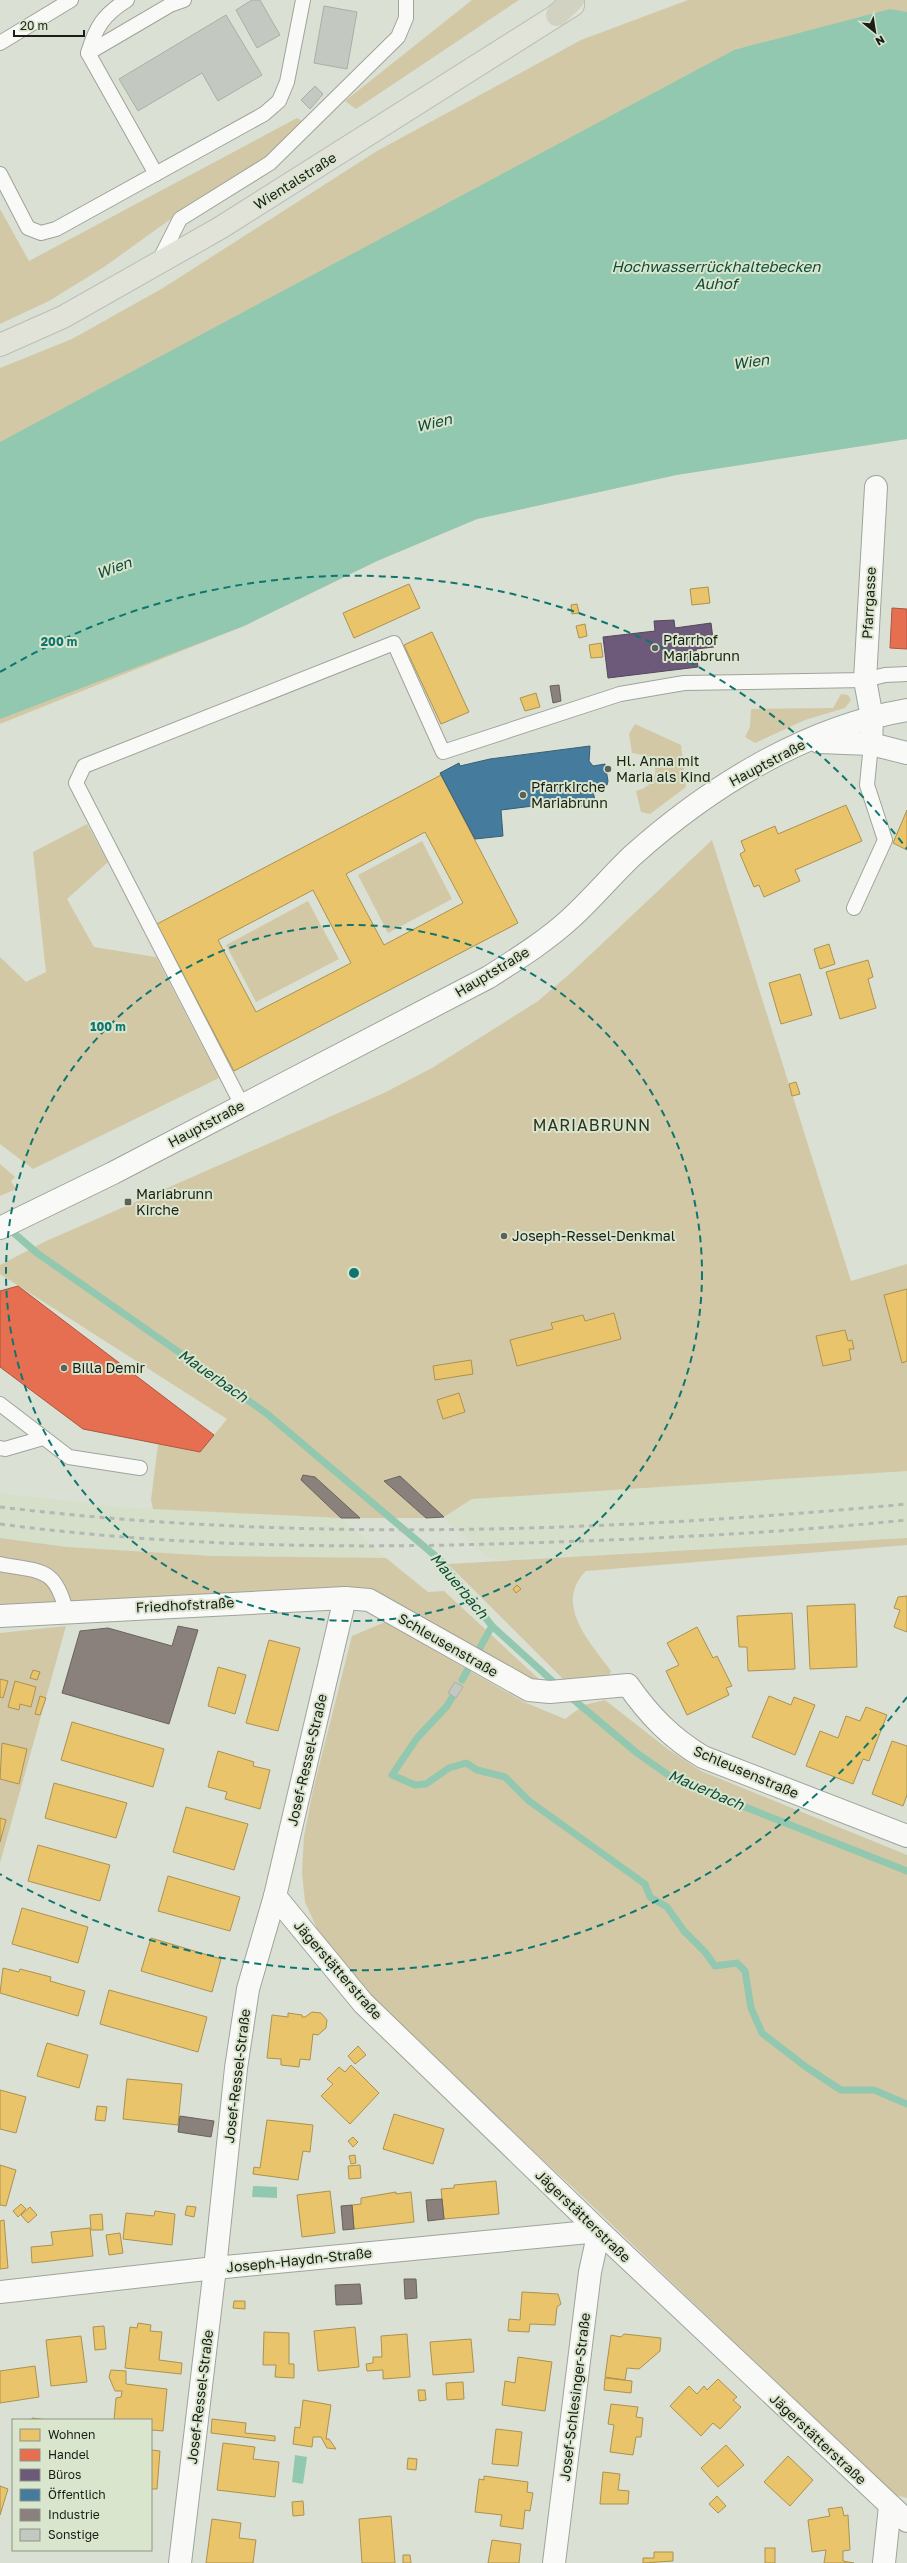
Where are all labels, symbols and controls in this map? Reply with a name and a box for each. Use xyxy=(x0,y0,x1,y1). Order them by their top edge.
scale bar xyxy=(14,12,84,38)
north arrow xyxy=(855,12,895,52)
text: 20 m xyxy=(20,18,48,33)
text: N xyxy=(873,33,887,49)
street label: Wientalstraße xyxy=(250,148,339,213)
water label: Hochwasserrückhaltebecken Auhof xyxy=(611,257,821,292)
water label: Wien xyxy=(732,349,771,372)
water label: Wien xyxy=(414,409,454,435)
water label: Wien xyxy=(93,552,135,582)
street label: Pfarrgasse xyxy=(858,566,879,640)
place label: Pfarrhof Mariabrunn xyxy=(663,631,740,664)
text: 200 m xyxy=(41,634,77,649)
marker: Pfarrhof Mariabrunn xyxy=(650,643,660,653)
street label: Hauptstraße xyxy=(726,735,808,790)
place label: Hl. Anna mit Maria als Kind xyxy=(616,752,711,785)
marker: Hl. Anna mit Maria als Kind xyxy=(603,764,613,774)
place label: Pfarrkirche Mariabrunn xyxy=(531,778,608,811)
marker: Pfarrkirche Mariabrunn xyxy=(518,790,528,800)
street label: Hauptstraße xyxy=(451,943,532,1000)
text: 100 m xyxy=(90,1019,126,1034)
street label: Hauptstraße xyxy=(165,1096,247,1151)
district label: MARIABRUNN xyxy=(533,1115,651,1135)
place label: Mariabrunn Kirche xyxy=(136,1185,213,1218)
marker: Mariabrunn Kirche xyxy=(123,1197,133,1207)
place label: Joseph-Ressel-Denkmal xyxy=(512,1227,675,1244)
marker: Joseph-Ressel-Denkmal xyxy=(499,1231,509,1241)
centre of rings xyxy=(347,1266,361,1280)
water label: Mauerbach xyxy=(176,1345,252,1406)
place label: Billa Demir xyxy=(72,1359,146,1376)
marker: Billa Demir xyxy=(59,1363,69,1373)
water label: Mauerbach xyxy=(427,1549,493,1622)
street label: Friedhofstraße xyxy=(135,1593,235,1616)
street label: Schleusenstraße xyxy=(395,1609,501,1680)
street label: Josef-Ressel-Straße xyxy=(283,1692,330,1828)
street label: Schleusenstraße xyxy=(691,1742,801,1801)
water label: Mauerbach xyxy=(666,1765,747,1813)
street label: Jägerstätterstraße xyxy=(291,1917,386,2023)
street label: Josef-Ressel-Straße xyxy=(220,2008,253,2144)
street label: Jägerstätterstraße xyxy=(532,2166,634,2265)
street label: Joseph-Haydn-Straße xyxy=(225,2243,373,2276)
street label: Josef-Schlesinger-Straße xyxy=(556,2312,593,2482)
street label: Josef-Ressel-Straße xyxy=(183,2329,216,2465)
street label: Jägerstätterstraße xyxy=(767,2390,870,2488)
legend xyxy=(12,2419,152,2551)
text: Wohnen xyxy=(48,2427,95,2442)
text: Handel xyxy=(48,2447,90,2462)
text: Büros xyxy=(48,2467,81,2482)
text: Öffentlich xyxy=(48,2487,106,2502)
text: Industrie xyxy=(48,2507,100,2522)
text: Sonstige xyxy=(48,2527,99,2542)

